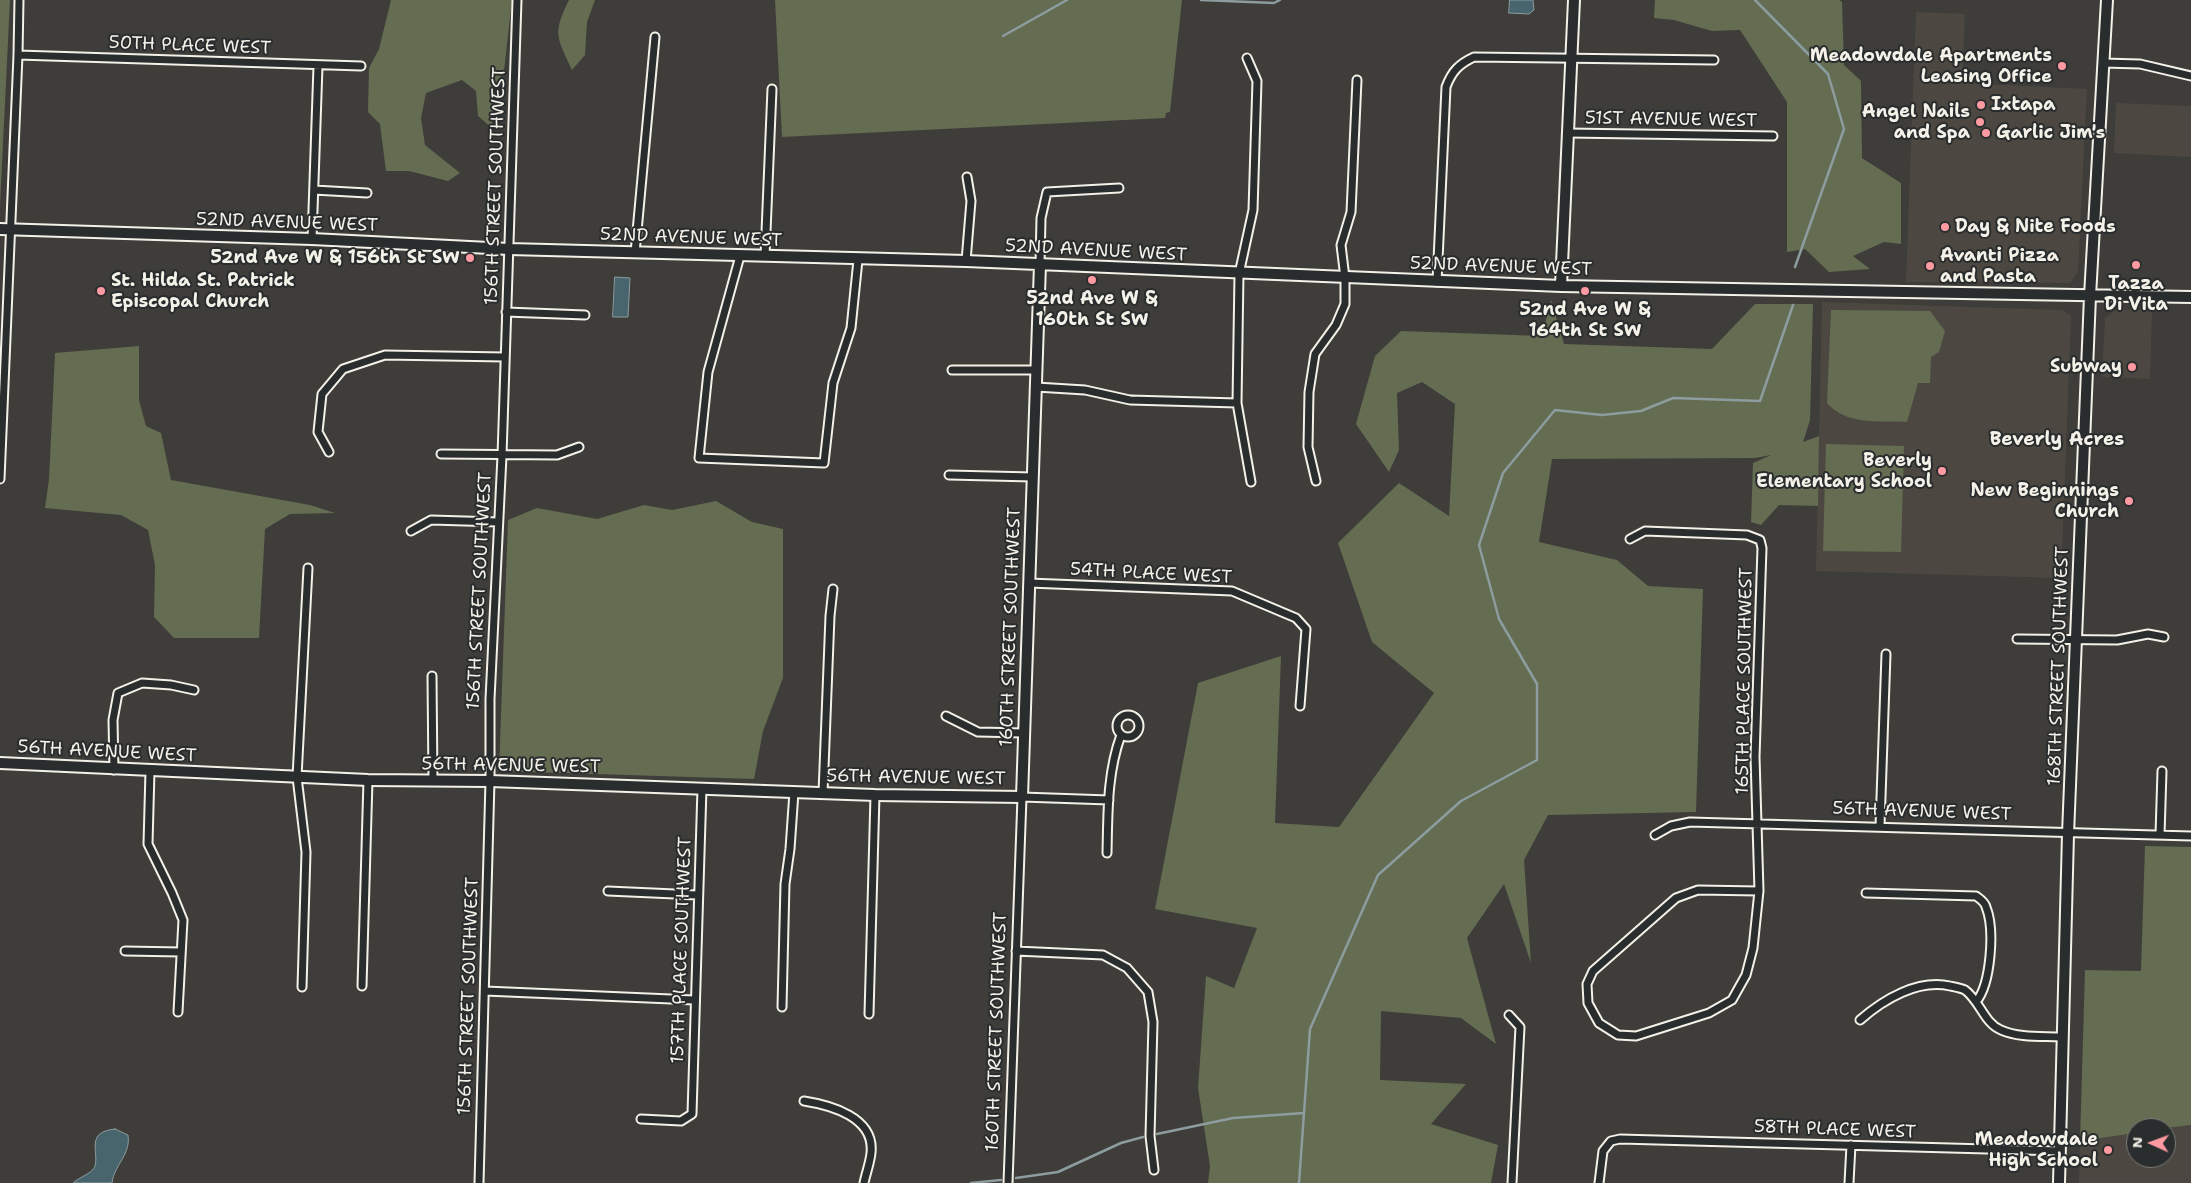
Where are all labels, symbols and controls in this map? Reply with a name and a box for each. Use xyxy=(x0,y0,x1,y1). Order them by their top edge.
street label: 50TH PLACE WEST xyxy=(108,32,272,60)
place label: Meadowdale Apartments Leasing Office xyxy=(1810,45,2052,88)
marker: Meadowdale Apartments Leasing Office xyxy=(2056,60,2068,72)
street label: 156TH STREET SOUTHWEST xyxy=(481,67,511,305)
place label: Ixtapa xyxy=(1991,94,2056,116)
marker: Ixtapa xyxy=(1975,99,1987,111)
place label: Angel Nails and Spa xyxy=(1862,101,1970,144)
street label: 51ST AVENUE WEST xyxy=(1585,108,1757,132)
marker: Angel Nails and Spa xyxy=(1974,116,1986,128)
place label: Garlic Jim's xyxy=(1996,122,2105,144)
marker: Garlic Jim's xyxy=(1980,127,1992,139)
street label: 52ND AVENUE WEST xyxy=(195,209,379,237)
place label: Day & Nite Foods xyxy=(1955,216,2116,238)
marker: Day & Nite Foods xyxy=(1939,221,1951,233)
street label: 52ND AVENUE WEST xyxy=(599,224,783,252)
street label: 52ND AVENUE WEST xyxy=(1004,235,1188,267)
place label: Avanti Pizza and Pasta xyxy=(1940,245,2059,288)
place label: 52nd Ave W & 156th St SW xyxy=(210,247,460,269)
marker: 52nd Ave W & 156th St SW xyxy=(464,252,476,264)
street label: 52ND AVENUE WEST xyxy=(1409,253,1593,281)
marker: Tazza Di Vita xyxy=(2130,259,2142,271)
marker: Avanti Pizza and Pasta xyxy=(1924,260,1936,272)
place label: St. Hilda St. Patrick Episcopal Church xyxy=(111,270,295,312)
place label: Tazza Di Vita xyxy=(2104,273,2168,316)
marker: 52nd Ave W & 160th St SW xyxy=(1086,274,1098,286)
marker: St. Hilda St. Patrick Episcopal Church xyxy=(95,285,107,297)
marker: 52nd Ave W & 164th St SW xyxy=(1579,285,1591,297)
place label: 52nd Ave W & 160th St SW xyxy=(1026,288,1158,330)
place label: 52nd Ave W & 164th St SW xyxy=(1519,299,1651,342)
place label: Subway xyxy=(2050,356,2122,378)
marker: Subway xyxy=(2126,361,2138,373)
district label: Beverly Acres xyxy=(1990,429,2124,451)
place label: Beverly Elementary School xyxy=(1756,450,1932,492)
marker: Beverly Elementary School xyxy=(1936,465,1948,477)
street label: 156TH STREET SOUTHWEST xyxy=(463,472,497,710)
place label: New Beginnings Church xyxy=(1970,480,2119,522)
marker: New Beginnings Church xyxy=(2123,495,2135,507)
street label: 160TH STREET SOUTHWEST xyxy=(996,507,1026,747)
street label: 168TH STREET SOUTHWEST xyxy=(2044,546,2074,786)
street label: 54TH PLACE WEST xyxy=(1069,559,1233,589)
street label: 165TH PLACE SOUTHWEST xyxy=(1732,567,1758,795)
street label: 56TH AVENUE WEST xyxy=(17,737,197,767)
street label: 56TH AVENUE WEST xyxy=(421,754,601,778)
street label: 56TH AVENUE WEST xyxy=(826,766,1006,790)
street label: 56TH AVENUE WEST xyxy=(1832,798,2012,826)
street label: 157TH PLACE SOUTHWEST xyxy=(667,836,697,1064)
street label: 156TH STREET SOUTHWEST xyxy=(454,877,484,1115)
street label: 160TH STREET SOUTHWEST xyxy=(982,912,1012,1152)
street label: 58TH PLACE WEST xyxy=(1754,1116,1916,1144)
north arrow xyxy=(2126,1118,2176,1168)
place label: Meadowdale High School xyxy=(1975,1129,2098,1172)
text: N xyxy=(2128,1137,2146,1148)
marker: Meadowdale High School xyxy=(2102,1144,2114,1156)

